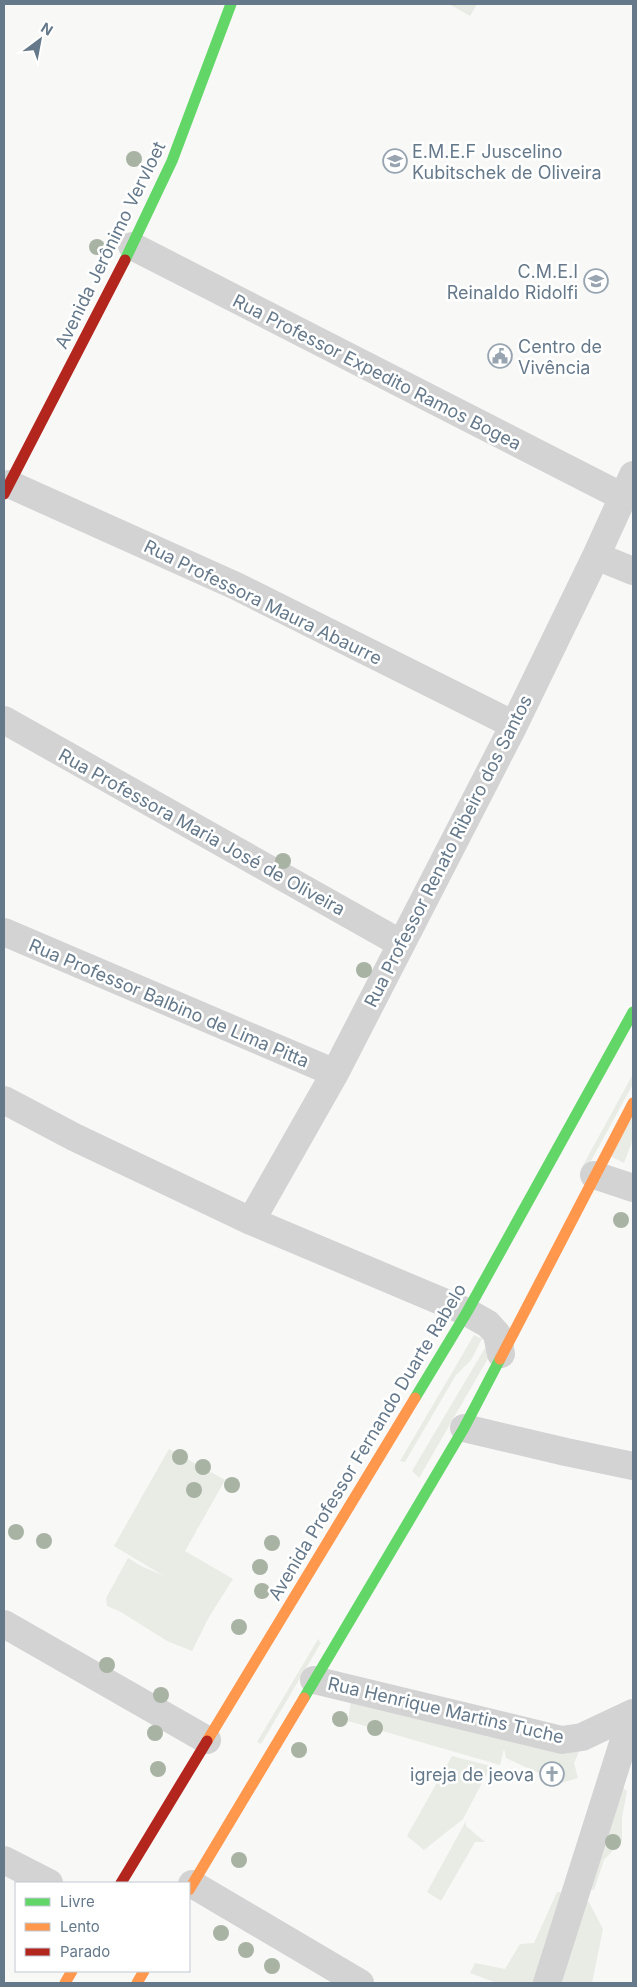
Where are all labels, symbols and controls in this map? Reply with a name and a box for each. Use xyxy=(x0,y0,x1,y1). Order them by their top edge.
north arrow xyxy=(15,15,65,65)
text: N xyxy=(38,19,56,39)
street label: Avenida Jerônimo Vervloet xyxy=(51,138,169,352)
place label: E.M.E.F Juscelino Kubitschek de Oliveira xyxy=(412,141,602,183)
school or university icon: E.M.E.F Juscelino Kubitschek de Oliveira xyxy=(382,148,408,174)
place label: C.M.E.I Reinaldo Ridolfi xyxy=(447,261,578,303)
school or university icon: C.M.E.I Reinaldo Ridolfi xyxy=(583,268,609,294)
street label: Rua Professor Expedito Ramos Bogea xyxy=(229,290,525,454)
place label: Centro de Vivência xyxy=(518,336,602,378)
public building icon: Centro de Vivência xyxy=(487,343,513,369)
street label: Rua Professora Maura Abaurre xyxy=(141,535,385,669)
street label: Rua Professor Renato Ribeiro dos Santos xyxy=(360,691,536,1011)
street label: Rua Professora Maria José de Oliveira xyxy=(55,744,349,920)
street label: Rua Professor Balbino de Lima Pitta xyxy=(26,934,312,1072)
street label: Avenida Professor Fernando Duarte Rabelo xyxy=(264,1280,470,1604)
street label: Rua Henrique Martins Tuche xyxy=(326,1673,566,1747)
church icon: igreja de jeova xyxy=(539,1761,565,1787)
place label: igreja de jeova xyxy=(410,1764,534,1785)
legend xyxy=(15,1882,190,1972)
text: Livre xyxy=(60,1892,95,1911)
text: Lento xyxy=(60,1917,100,1936)
text: Parado xyxy=(60,1942,110,1961)

